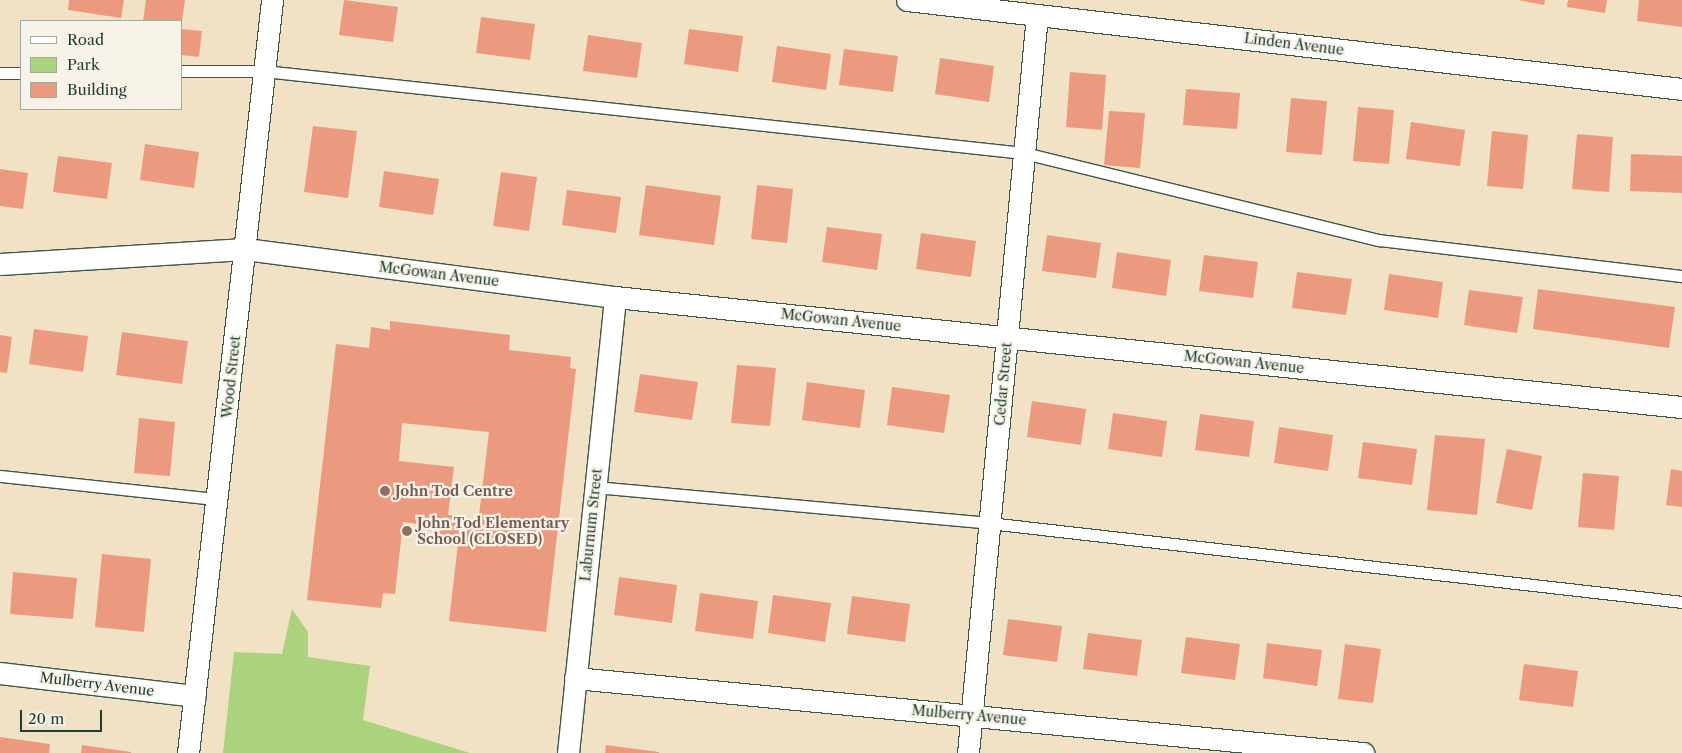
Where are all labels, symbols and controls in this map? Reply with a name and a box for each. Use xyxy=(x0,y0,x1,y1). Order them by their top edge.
legend xyxy=(20,20,182,110)
text: Road xyxy=(67,30,104,49)
street label: Linden Avenue xyxy=(1243,30,1345,58)
text: Park xyxy=(67,55,100,74)
text: Building xyxy=(67,80,127,99)
street label: McGowan Avenue xyxy=(378,258,500,290)
street label: McGowan Avenue xyxy=(780,305,902,335)
street label: Wood Street xyxy=(218,335,244,419)
street label: Cedar Street xyxy=(991,342,1015,426)
street label: McGowan Avenue xyxy=(1183,347,1305,377)
street label: Laburnum Street xyxy=(577,468,605,582)
place label: John Tod Centre xyxy=(395,483,513,499)
marker: John Tod Centre xyxy=(379,485,391,497)
place label: John Tod Elementary School (CLOSED) xyxy=(417,515,570,548)
marker: John Tod Elementary School (CLOSED) xyxy=(401,525,413,537)
street label: Mulberry Avenue xyxy=(38,669,156,699)
scale bar xyxy=(22,700,105,732)
street label: Mulberry Avenue xyxy=(910,702,1028,728)
text: 20 m xyxy=(28,709,64,728)

